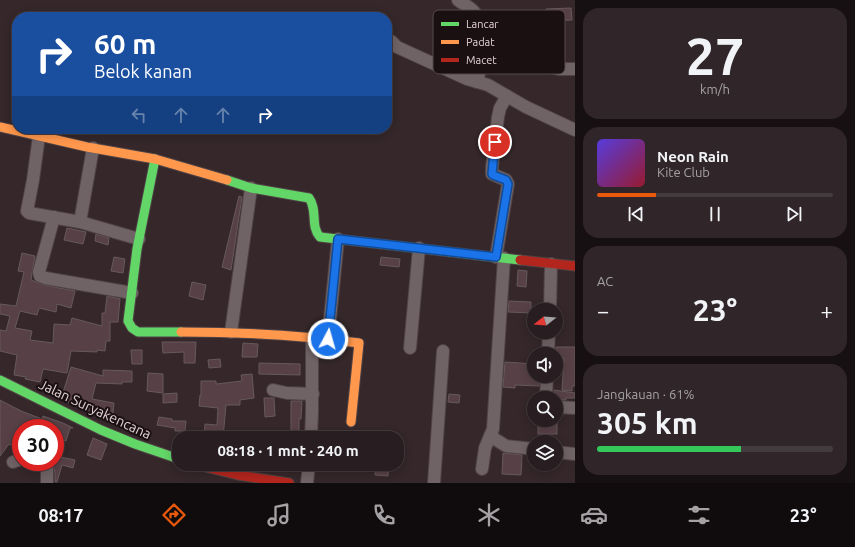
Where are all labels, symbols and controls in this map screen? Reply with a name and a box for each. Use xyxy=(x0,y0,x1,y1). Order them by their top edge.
legend xyxy=(433,10,565,74)
text: Lancar xyxy=(466,18,499,30)
text: 27 xyxy=(686,27,744,85)
icon: right xyxy=(28,28,80,80)
text: 60 m xyxy=(94,28,156,59)
text: Padat xyxy=(466,36,495,48)
text: Macet xyxy=(466,54,497,66)
text: Belok kanan xyxy=(94,61,192,81)
text: km/h xyxy=(700,82,730,96)
icon: left xyxy=(128,104,150,126)
icon: ahead xyxy=(170,104,192,126)
icon: ahead xyxy=(212,104,234,126)
icon: right xyxy=(254,104,276,126)
pin xyxy=(478,125,512,159)
icon: arrive xyxy=(484,131,506,153)
text: Neon Rain xyxy=(657,148,729,165)
text: Kite Club xyxy=(657,165,710,179)
icon: previous xyxy=(625,203,647,225)
icon: pause xyxy=(704,203,726,225)
icon: next xyxy=(783,203,805,225)
text: AC xyxy=(597,274,613,288)
text: 23° xyxy=(693,293,737,327)
text: − xyxy=(597,298,609,323)
text: + xyxy=(821,298,833,323)
north arrow xyxy=(527,303,563,339)
map controls xyxy=(527,303,563,471)
position arrow xyxy=(307,318,349,360)
button: sound xyxy=(527,347,563,383)
street label: Jalan Suryakencana xyxy=(36,376,154,442)
text: Jangkauan · 61% xyxy=(597,387,695,401)
button: search xyxy=(527,391,563,427)
text: 305 km xyxy=(597,406,698,440)
speed limit sign: 30 xyxy=(12,419,64,471)
button: layers xyxy=(527,435,563,471)
text: 08:18 · 1 mnt · 240 m xyxy=(217,442,359,459)
icon: directions xyxy=(160,501,188,529)
icon: music xyxy=(265,501,293,529)
icon: phone xyxy=(370,501,398,529)
icon: climate xyxy=(475,501,503,529)
icon: car xyxy=(580,501,608,529)
icon: filters xyxy=(685,501,713,529)
text: 08:17 xyxy=(38,505,84,525)
text: 23° xyxy=(790,505,817,525)

